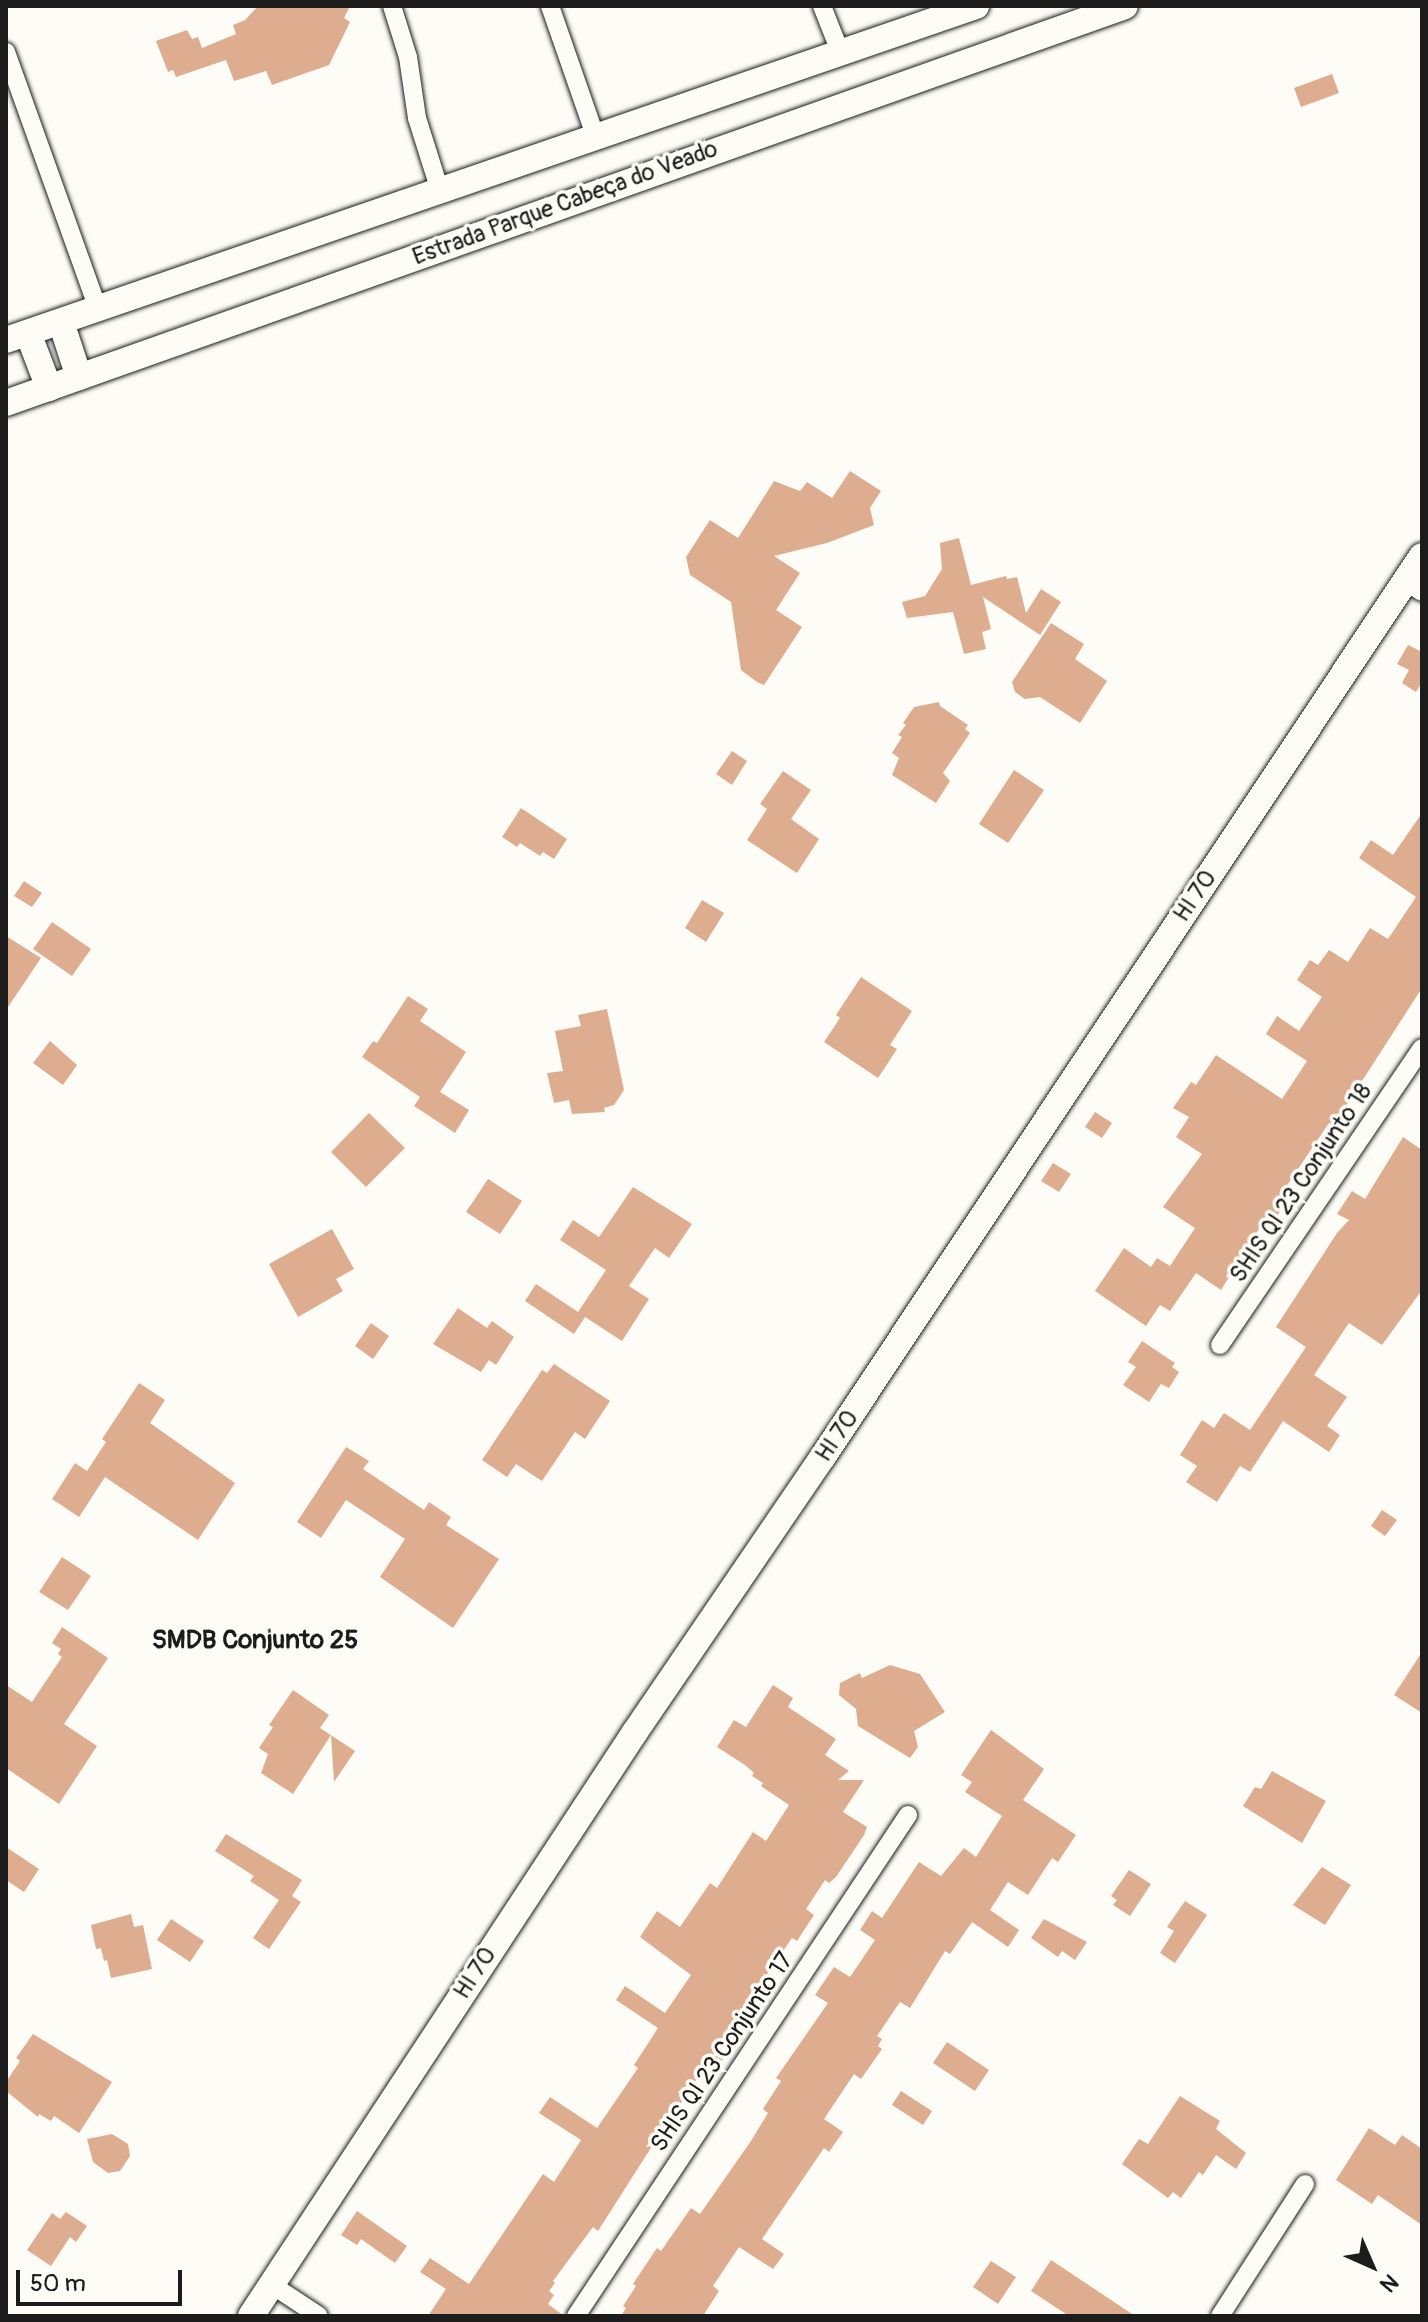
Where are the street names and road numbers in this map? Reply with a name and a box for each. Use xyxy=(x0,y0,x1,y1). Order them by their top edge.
street label: Estrada Parque Cabeça do Veado xyxy=(409,134,721,272)
street label: HI 70 xyxy=(1167,865,1223,927)
street label: SHIS QI 23 Conjunto 18 xyxy=(1224,1078,1378,1288)
street label: HI 70 xyxy=(809,1405,865,1467)
street label: HI 70 xyxy=(448,1942,502,2004)
street label: SHIS QI 23 Conjunto 17 xyxy=(645,1947,799,2157)

